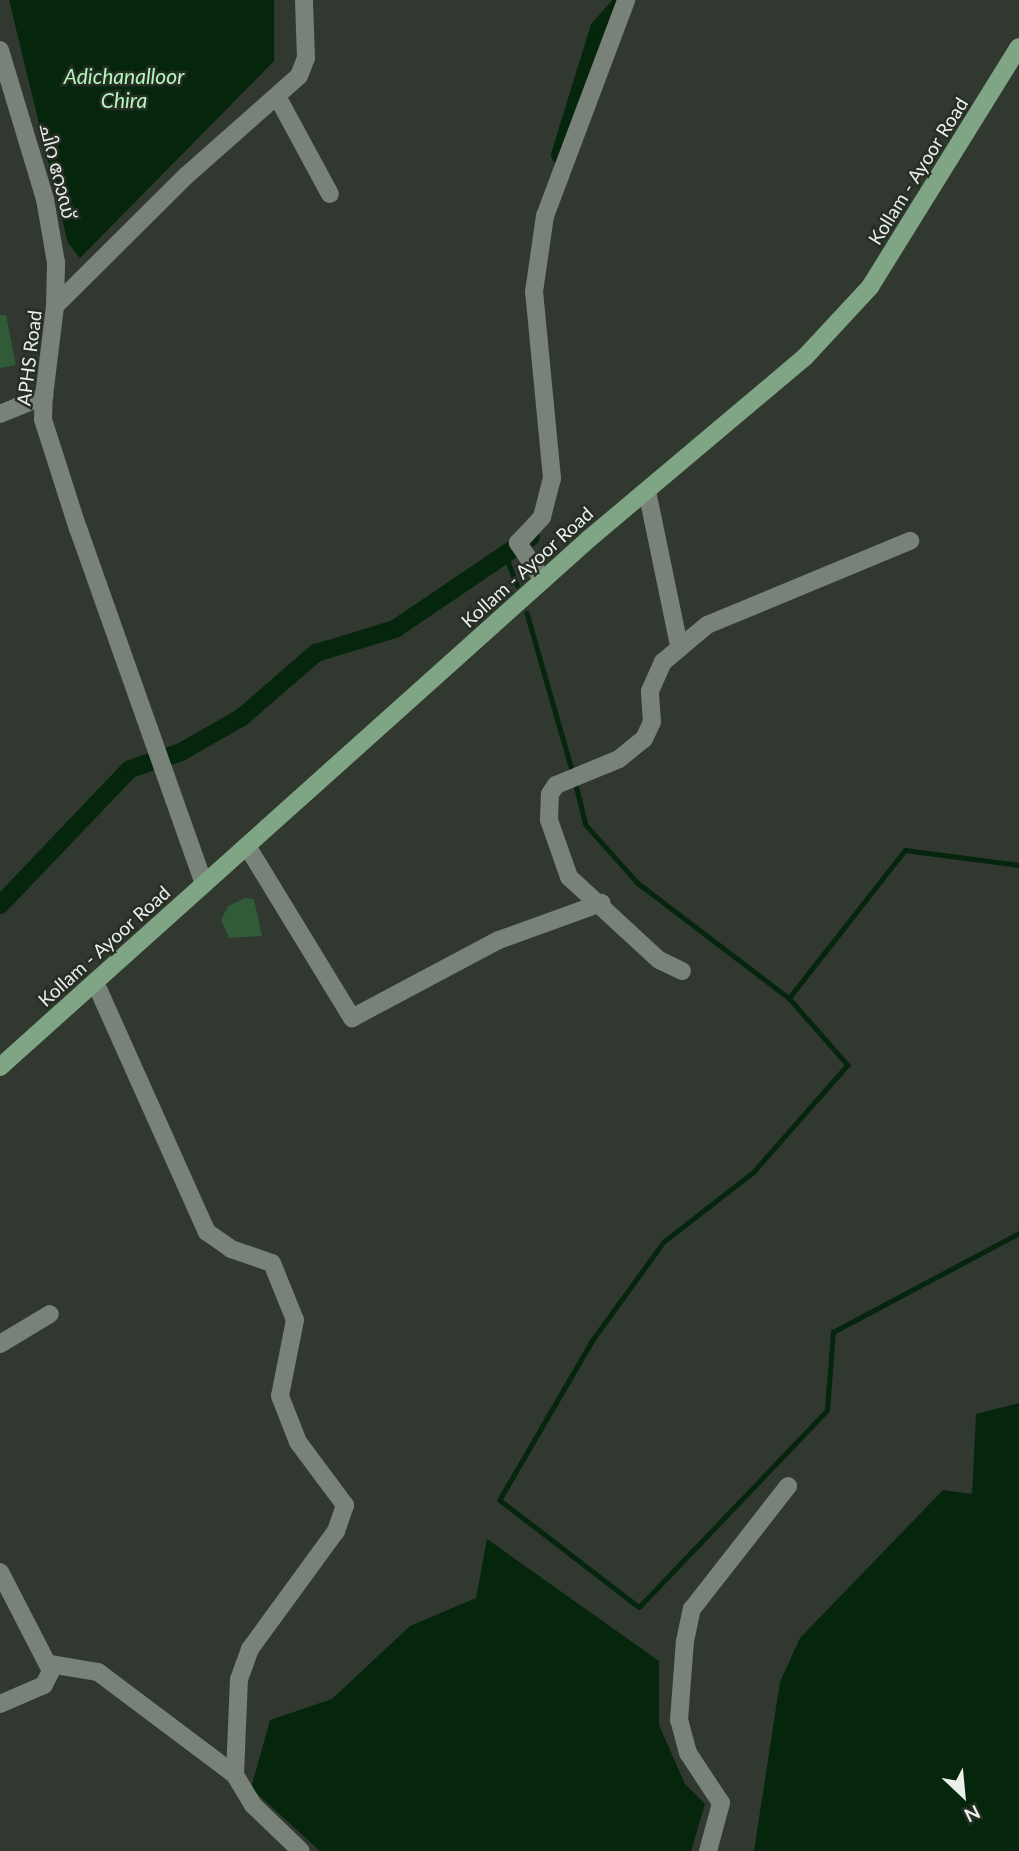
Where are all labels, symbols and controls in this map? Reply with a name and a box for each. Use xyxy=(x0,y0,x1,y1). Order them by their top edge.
water label: Adichanalloor Chira xyxy=(64,63,184,113)
street label: Kollam - Ayoor Road xyxy=(863,93,973,249)
street label: ചിറ റോഡ് xyxy=(35,121,81,221)
street label: APHS Road xyxy=(12,309,46,407)
street label: Kollam - Ayoor Road xyxy=(456,501,598,633)
street label: Kollam - Ayoor Road xyxy=(33,880,175,1012)
north arrow xyxy=(928,1760,998,1830)
text: N xyxy=(961,1801,984,1828)

